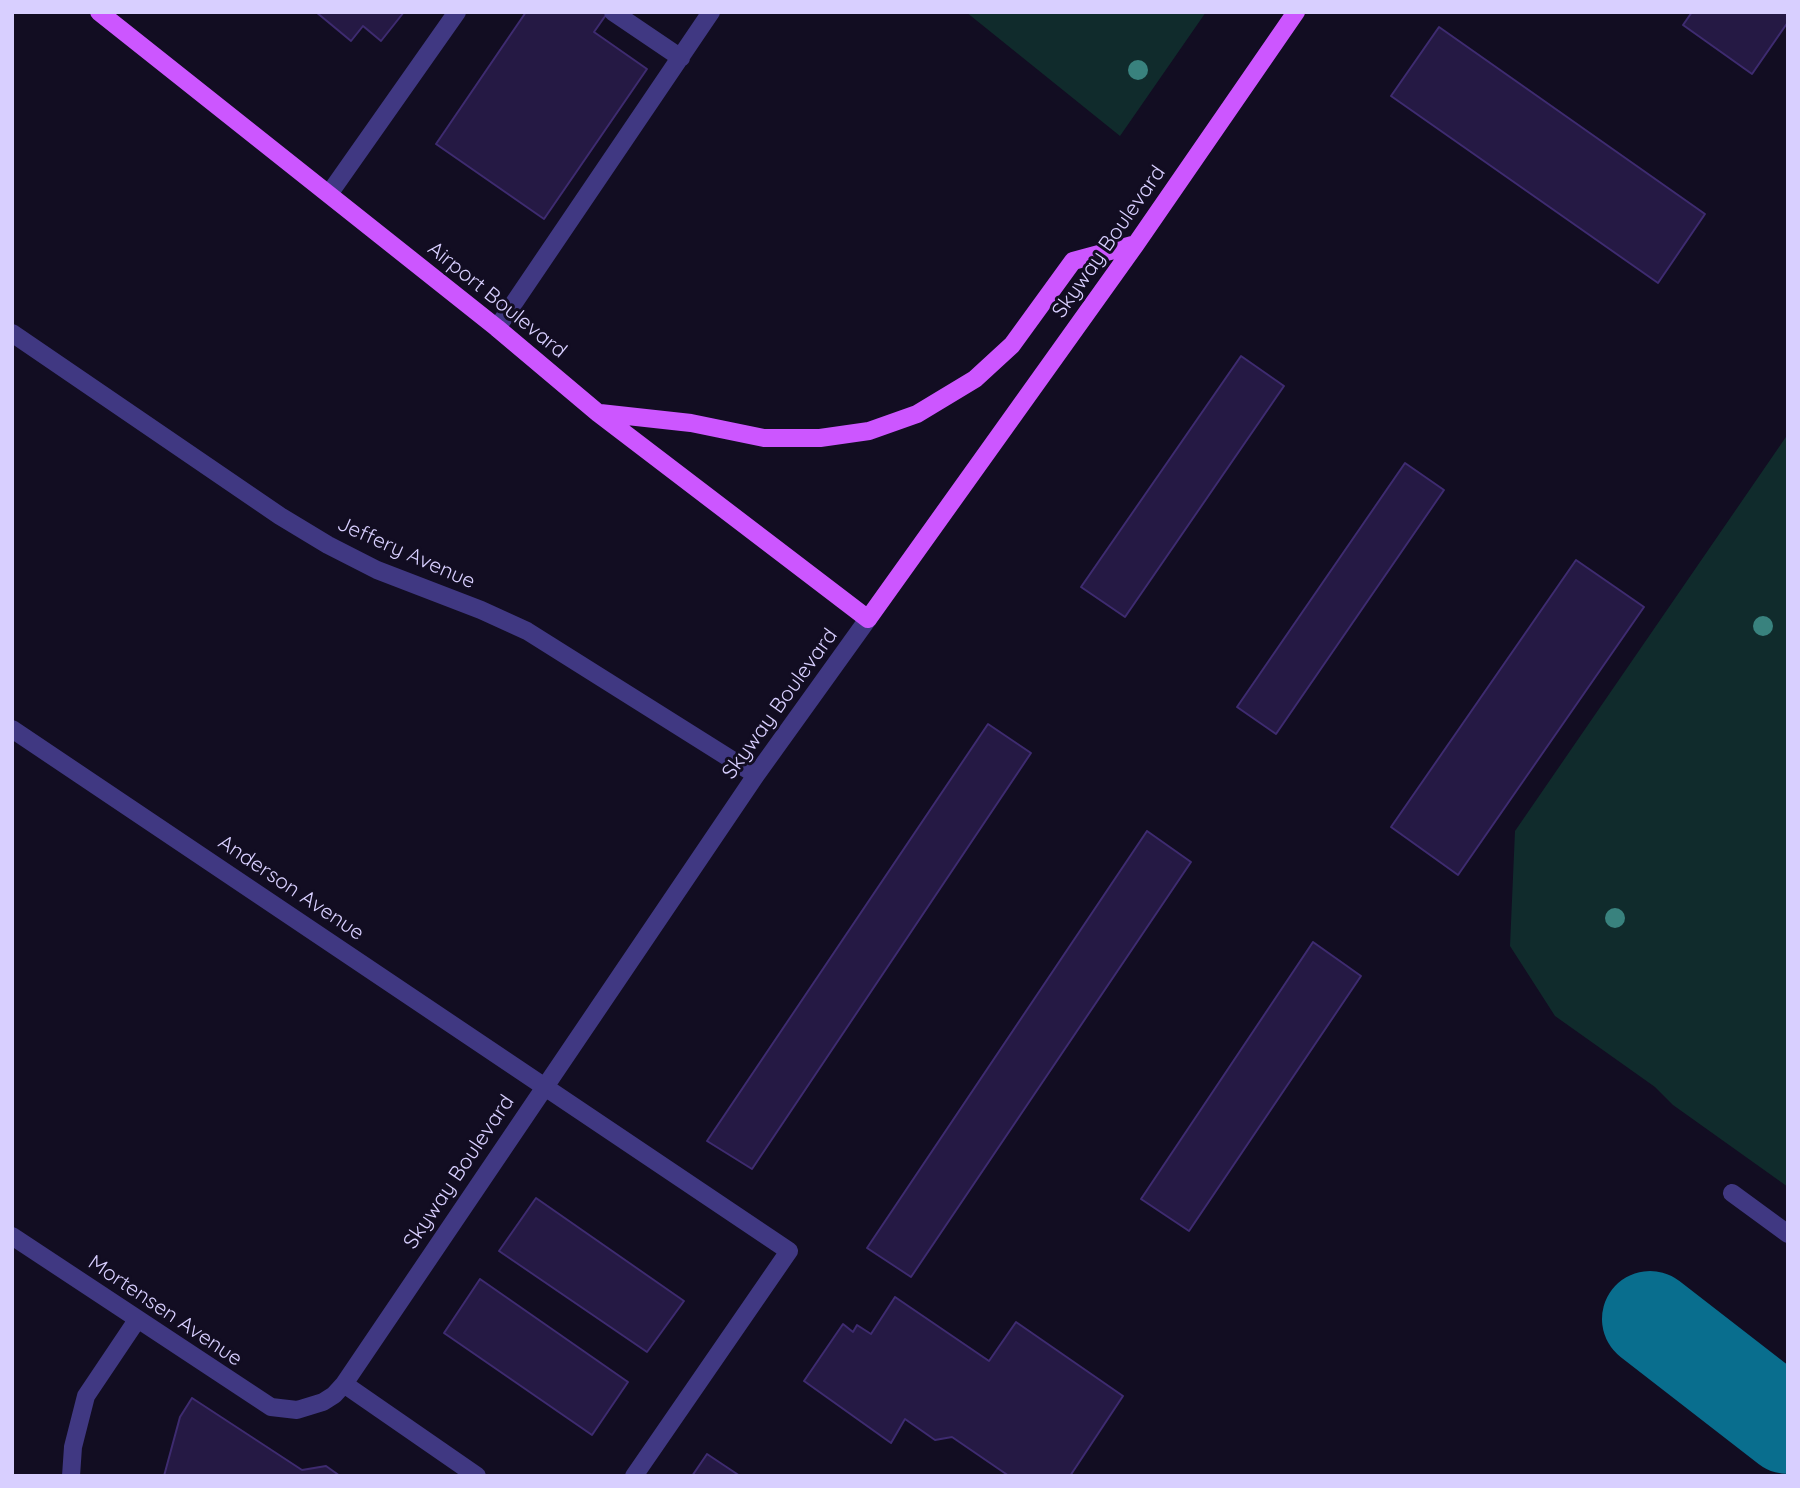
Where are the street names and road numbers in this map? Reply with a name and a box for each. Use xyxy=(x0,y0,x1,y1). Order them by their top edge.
street label: Skyway Boulevard xyxy=(1047,161,1171,323)
street label: Airport Boulevard xyxy=(423,236,571,364)
street label: Jeffery Avenue xyxy=(333,511,479,595)
street label: Skyway Boulevard xyxy=(717,624,843,784)
street label: Anderson Avenue xyxy=(213,830,369,946)
street label: Skyway Boulevard xyxy=(398,1090,520,1254)
street label: Mortensen Avenue xyxy=(83,1250,247,1372)

